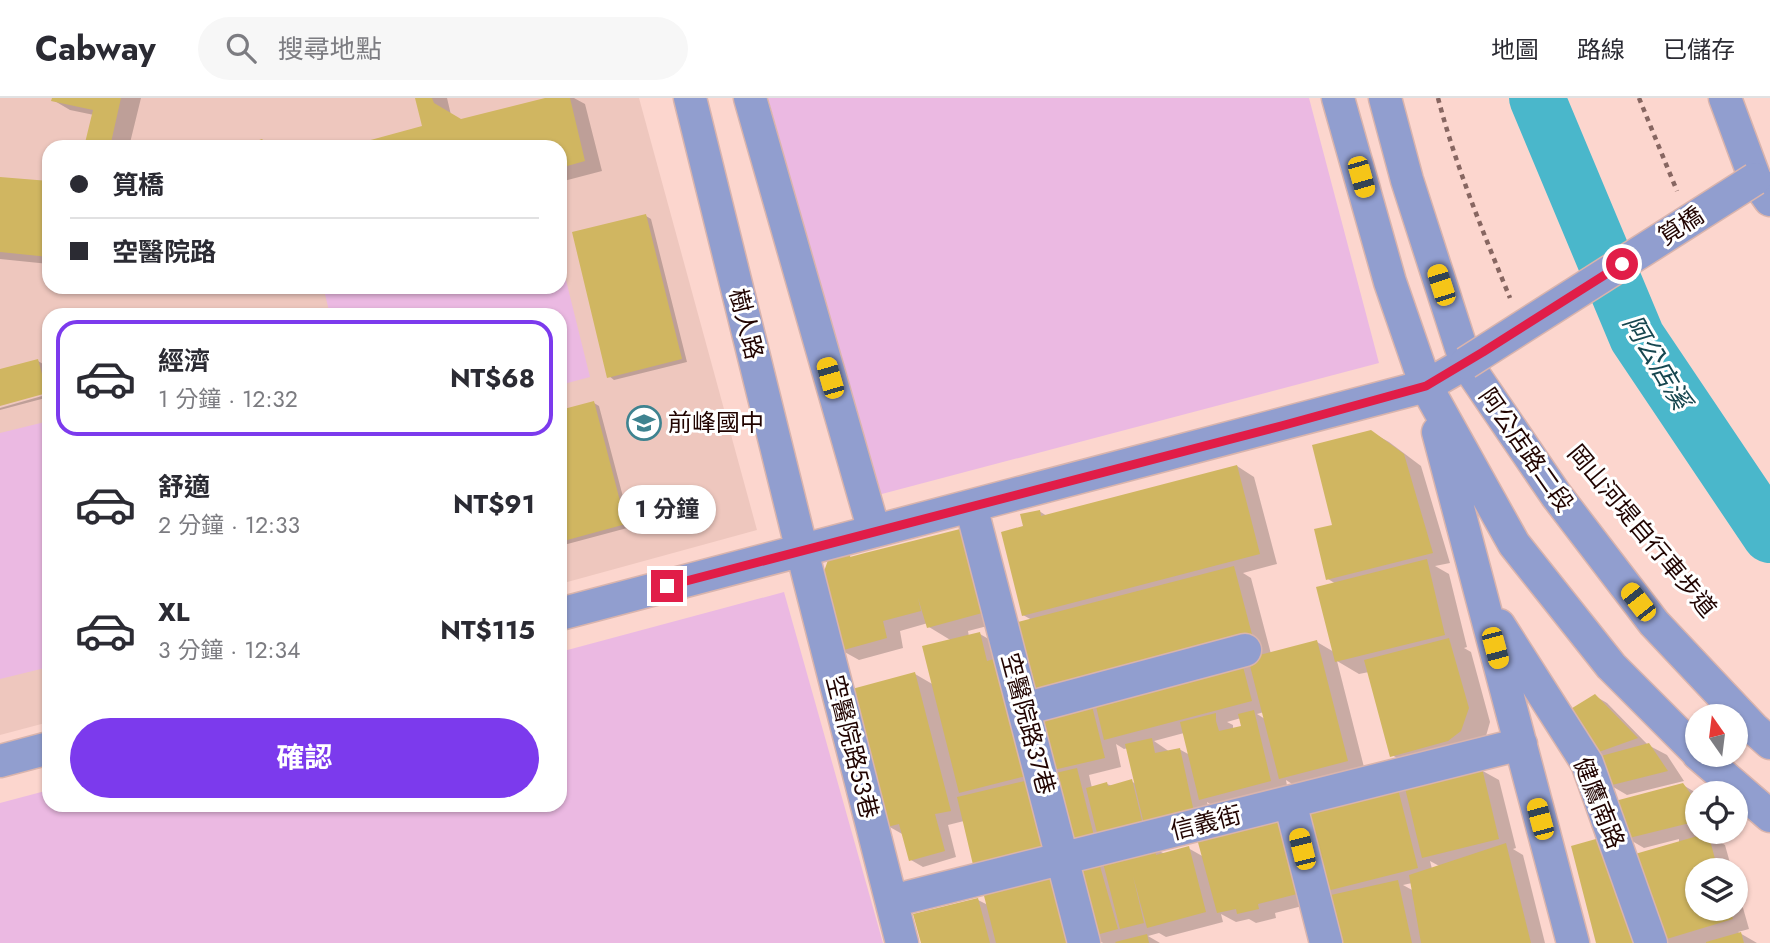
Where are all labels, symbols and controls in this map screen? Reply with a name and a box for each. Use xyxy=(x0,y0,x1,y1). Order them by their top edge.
search box xyxy=(198,17,688,80)
text: Cabway xyxy=(35,25,156,72)
icon: search xyxy=(222,29,260,67)
text: 搜尋地點 xyxy=(278,30,382,68)
text: 地圖 xyxy=(1491,32,1539,67)
text: 路線 xyxy=(1577,32,1625,67)
text: 已儲存 xyxy=(1663,32,1735,67)
car xyxy=(1346,154,1377,200)
text: 筧橋 xyxy=(112,166,164,204)
street label: 筧橋 xyxy=(1651,198,1710,253)
text: 空醫院路 xyxy=(112,233,216,271)
route start xyxy=(1606,248,1638,280)
car xyxy=(1425,262,1458,308)
street label: 樹人路 xyxy=(721,285,772,363)
water label: 阿公店溪 xyxy=(1614,308,1702,420)
text: 經濟 xyxy=(158,342,210,380)
icon: car xyxy=(74,347,137,410)
car xyxy=(815,355,846,401)
text: NT$68 xyxy=(450,359,535,397)
street label: 阿公店路二段 xyxy=(1471,381,1582,519)
text: 1 分鐘 · 12:32 xyxy=(158,382,298,416)
school or university icon: 前峰國中 xyxy=(625,404,663,442)
place label: 前峰國中 xyxy=(668,405,764,440)
street label: 岡山河堤自行車步道 xyxy=(1560,437,1725,625)
text: 舒適 xyxy=(158,468,210,506)
icon: car xyxy=(74,473,137,536)
callout: 1 分鐘 xyxy=(618,484,716,533)
text: NT$91 xyxy=(453,485,535,523)
text: 1 分鐘 xyxy=(635,492,699,526)
text: 2 分鐘 · 12:33 xyxy=(158,508,300,542)
route end xyxy=(651,570,683,602)
car xyxy=(1617,579,1660,625)
text: XL xyxy=(158,593,190,631)
icon: car xyxy=(74,599,137,662)
text: NT$115 xyxy=(440,611,535,649)
car xyxy=(1480,625,1511,671)
text: 3 分鐘 · 12:34 xyxy=(158,633,300,667)
street label: 空醫院路37巷 xyxy=(993,649,1064,799)
street label: 空醫院路53巷 xyxy=(818,672,887,822)
north arrow xyxy=(1685,704,1748,766)
map controls xyxy=(1685,704,1748,921)
button: 確認 xyxy=(70,718,539,798)
street label: 健鷹南路 xyxy=(1565,752,1634,854)
button: locate xyxy=(1685,781,1748,844)
car xyxy=(1525,796,1556,842)
street label: 信義街 xyxy=(1167,797,1245,848)
car xyxy=(1287,826,1318,872)
button: layers xyxy=(1685,858,1748,921)

